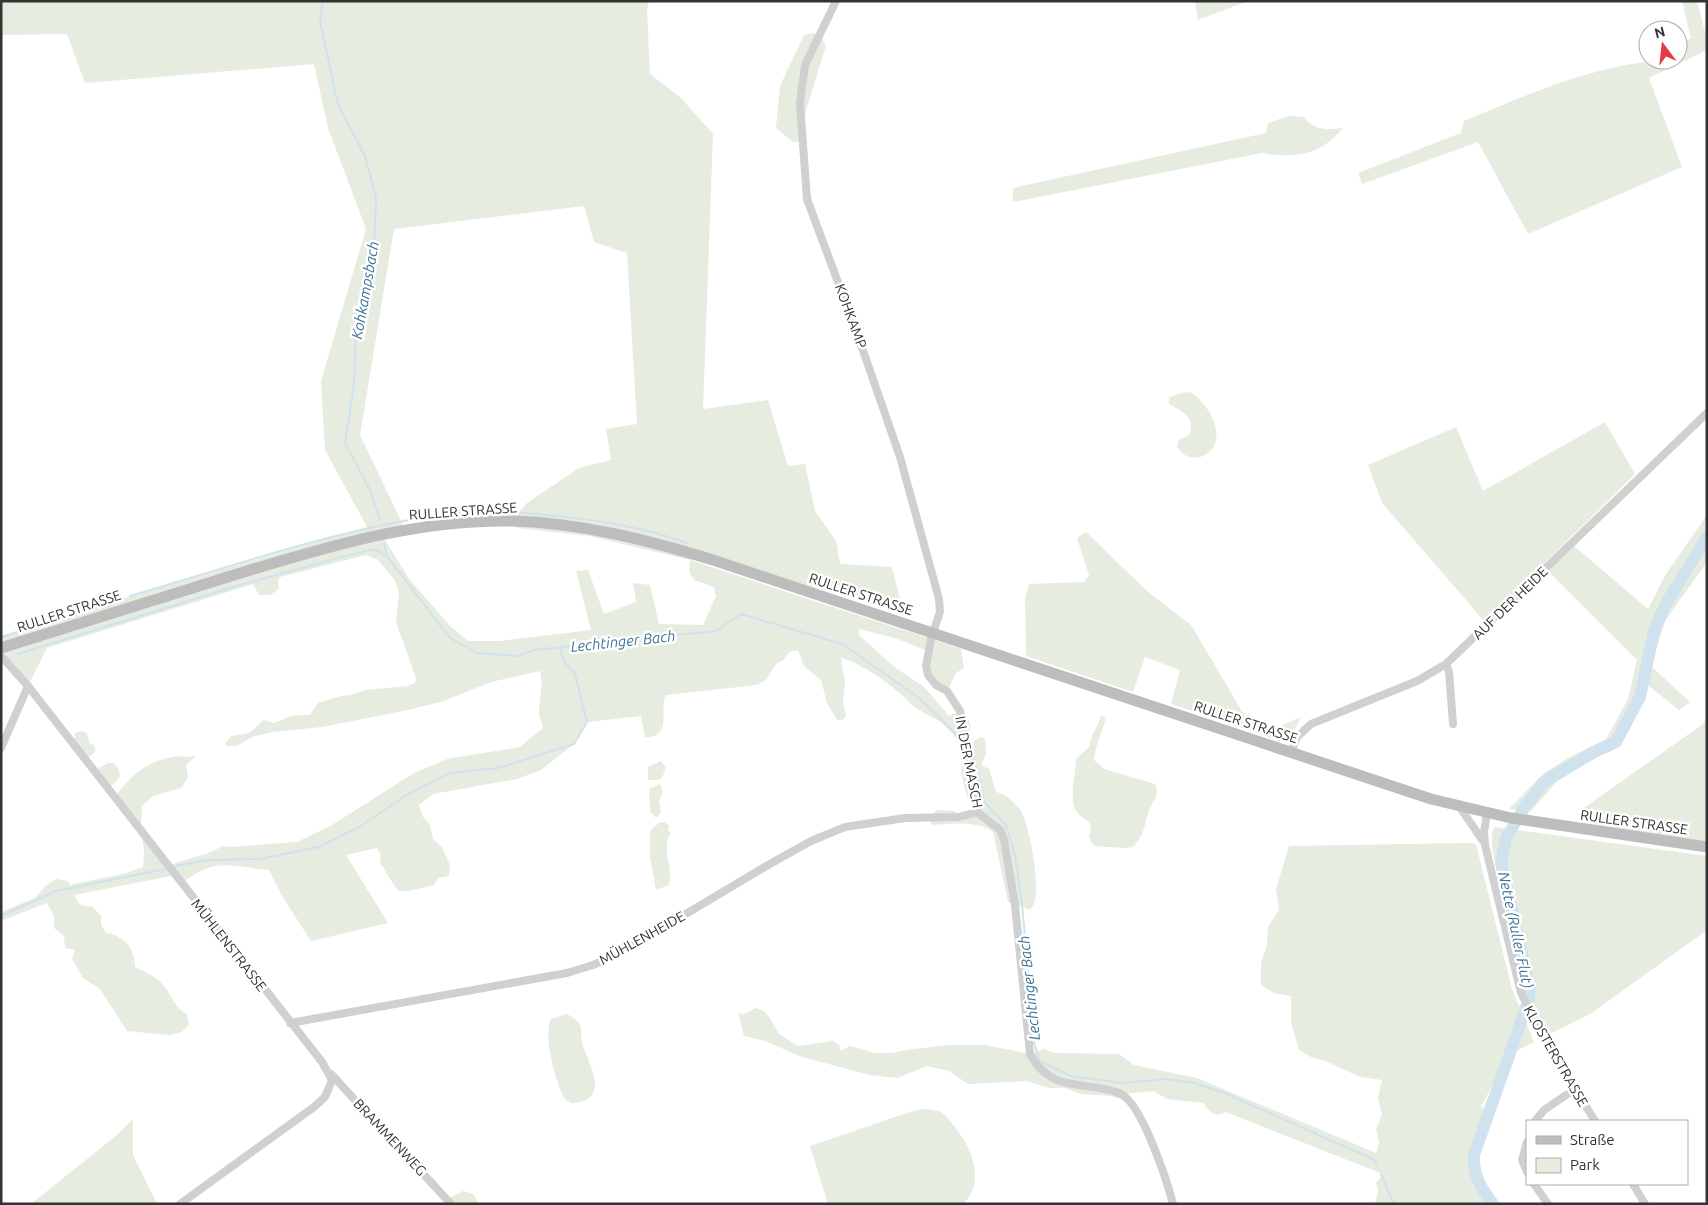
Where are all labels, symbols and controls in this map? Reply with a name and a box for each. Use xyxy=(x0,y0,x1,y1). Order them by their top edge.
north arrow xyxy=(1638,20,1688,70)
text: N xyxy=(1653,23,1667,42)
water label: Kohkampsbach xyxy=(348,240,382,340)
street label: KOHKAMP xyxy=(832,282,870,350)
street label: RULLER STRASSE xyxy=(408,499,518,523)
street label: AUF DER HEIDE xyxy=(1469,563,1551,643)
street label: RULLER STRASSE xyxy=(807,570,915,618)
street label: RULLER STRASSE xyxy=(15,587,123,635)
water label: Lechtinger Bach xyxy=(570,627,676,655)
street label: RULLER STRASSE xyxy=(1192,698,1300,746)
street label: IN DER MASCH xyxy=(952,715,986,809)
street label: RULLER STRASSE xyxy=(1579,807,1689,837)
water label: Nette (Ruller Flut) xyxy=(1495,870,1537,990)
street label: MÜHLENSTRASSE xyxy=(188,895,271,994)
street label: MÜHLENHEIDE xyxy=(596,907,688,968)
water label: Lechtinger Bach xyxy=(1015,935,1043,1041)
street label: KLOSTERSTRASSE xyxy=(1521,1003,1591,1109)
street label: BRAMMENWEG xyxy=(350,1095,430,1179)
legend xyxy=(1526,1120,1688,1185)
text: Straße xyxy=(1570,1131,1614,1148)
text: Park xyxy=(1570,1156,1600,1173)

